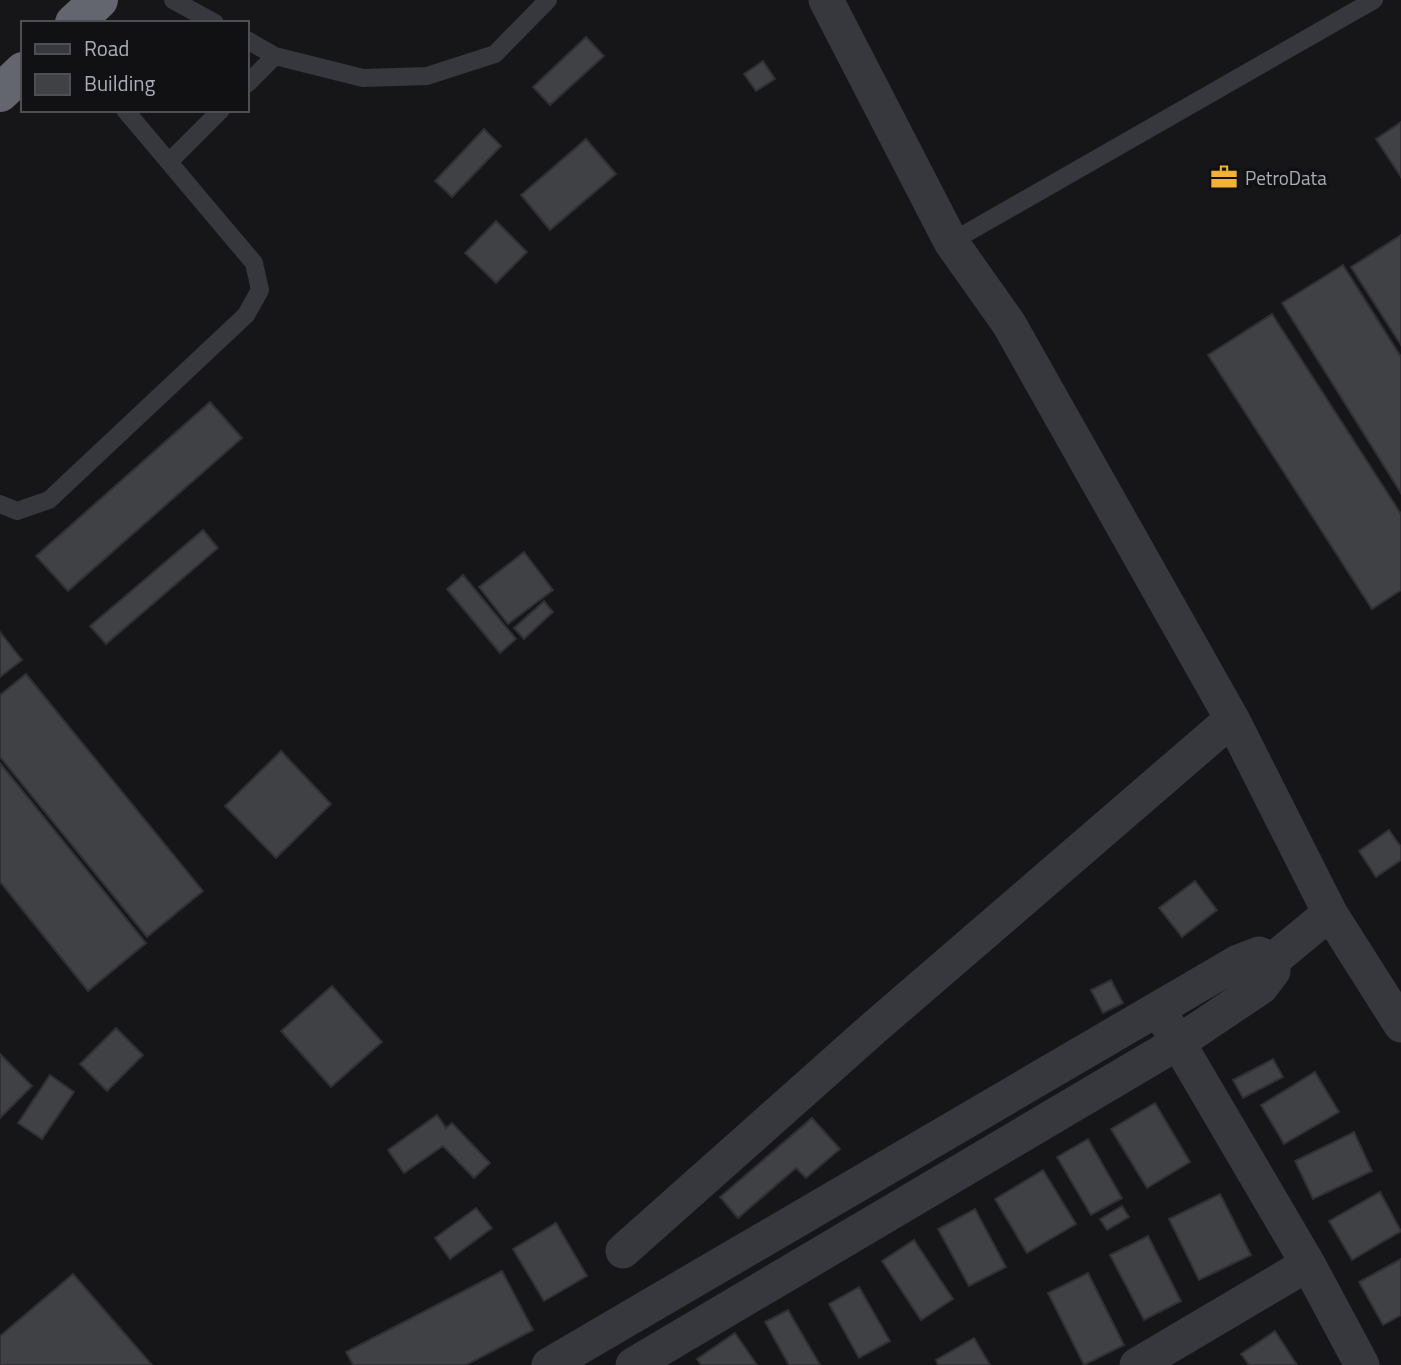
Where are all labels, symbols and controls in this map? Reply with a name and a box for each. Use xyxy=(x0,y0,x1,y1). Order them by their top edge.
legend xyxy=(21,21,248,112)
text: Road xyxy=(84,32,129,64)
text: Building xyxy=(84,67,156,99)
office icon: PetroData xyxy=(1209,162,1239,192)
place label: PetroData xyxy=(1245,163,1327,192)

